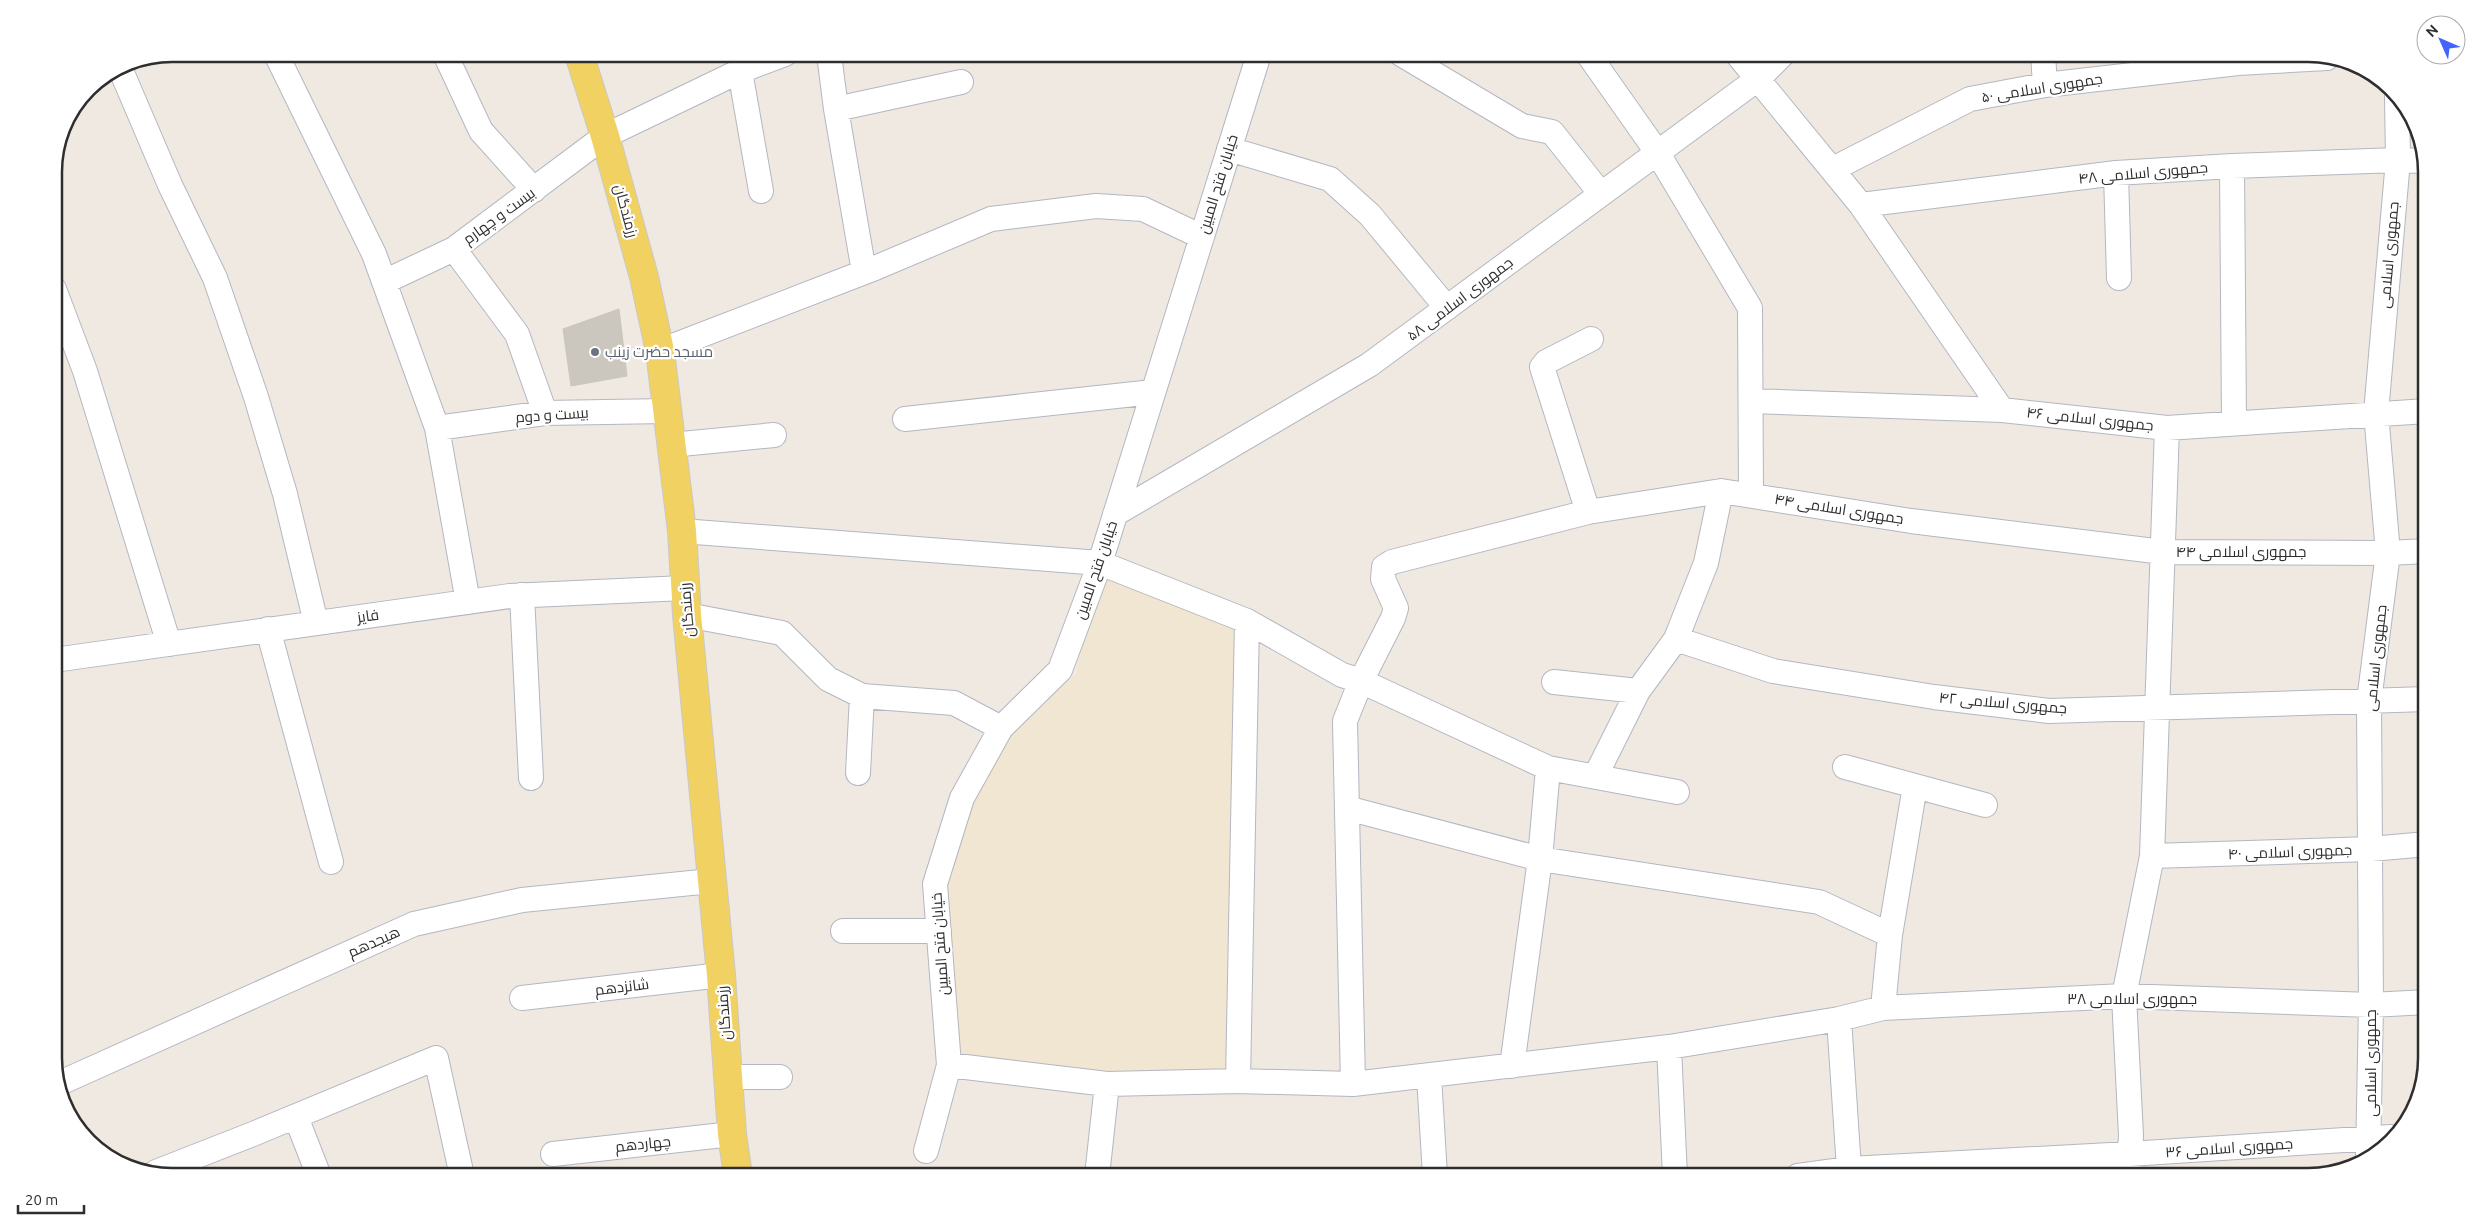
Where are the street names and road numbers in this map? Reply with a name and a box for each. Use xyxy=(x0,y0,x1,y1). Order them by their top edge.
street label: جمهوری اسلامی ۵۰ xyxy=(1980,70,2104,107)
street label: خیابان فتح المبین xyxy=(1194,132,1244,236)
street label: جمهوری اسلامی ۴۸ xyxy=(2077,158,2209,189)
street label: رزمندگان xyxy=(609,182,642,240)
street label: بیست و چهارم xyxy=(459,184,539,249)
street label: جمهوری اسلامی xyxy=(2375,201,2404,309)
street label: جمهوری اسلامی ۵۸ xyxy=(1403,253,1517,346)
street label: بیست و دوم xyxy=(515,403,589,428)
street label: جمهوری اسلامی ۴۶ xyxy=(2025,403,2154,436)
street label: جمهوری اسلامی ۴۴ xyxy=(1773,490,1905,529)
street label: خیابان فتح المبین xyxy=(1071,518,1123,622)
street label: جمهوری اسلامی ۴۴ xyxy=(2176,543,2306,562)
street label: رزمندگان xyxy=(676,582,699,638)
street label: جمهوری اسلامی xyxy=(2361,604,2392,712)
street label: فایز xyxy=(355,606,380,627)
street label: جمهوری اسلامی ۴۲ xyxy=(1938,688,2068,719)
street label: جمهوری اسلامی ۴۰ xyxy=(2228,841,2353,864)
street label: خیابان فتح المبین xyxy=(927,892,955,996)
street label: هیجدهم xyxy=(345,923,403,962)
street label: شانزدهم xyxy=(594,975,650,1000)
street label: رزمندگان xyxy=(713,985,736,1041)
street label: جمهوری اسلامی ۳۸ xyxy=(2067,990,2197,1009)
street label: جمهوری اسلامی xyxy=(2362,1009,2381,1117)
street label: چهاردهم xyxy=(614,1132,672,1157)
street label: جمهوری اسلامی ۳۶ xyxy=(2165,1135,2294,1162)

